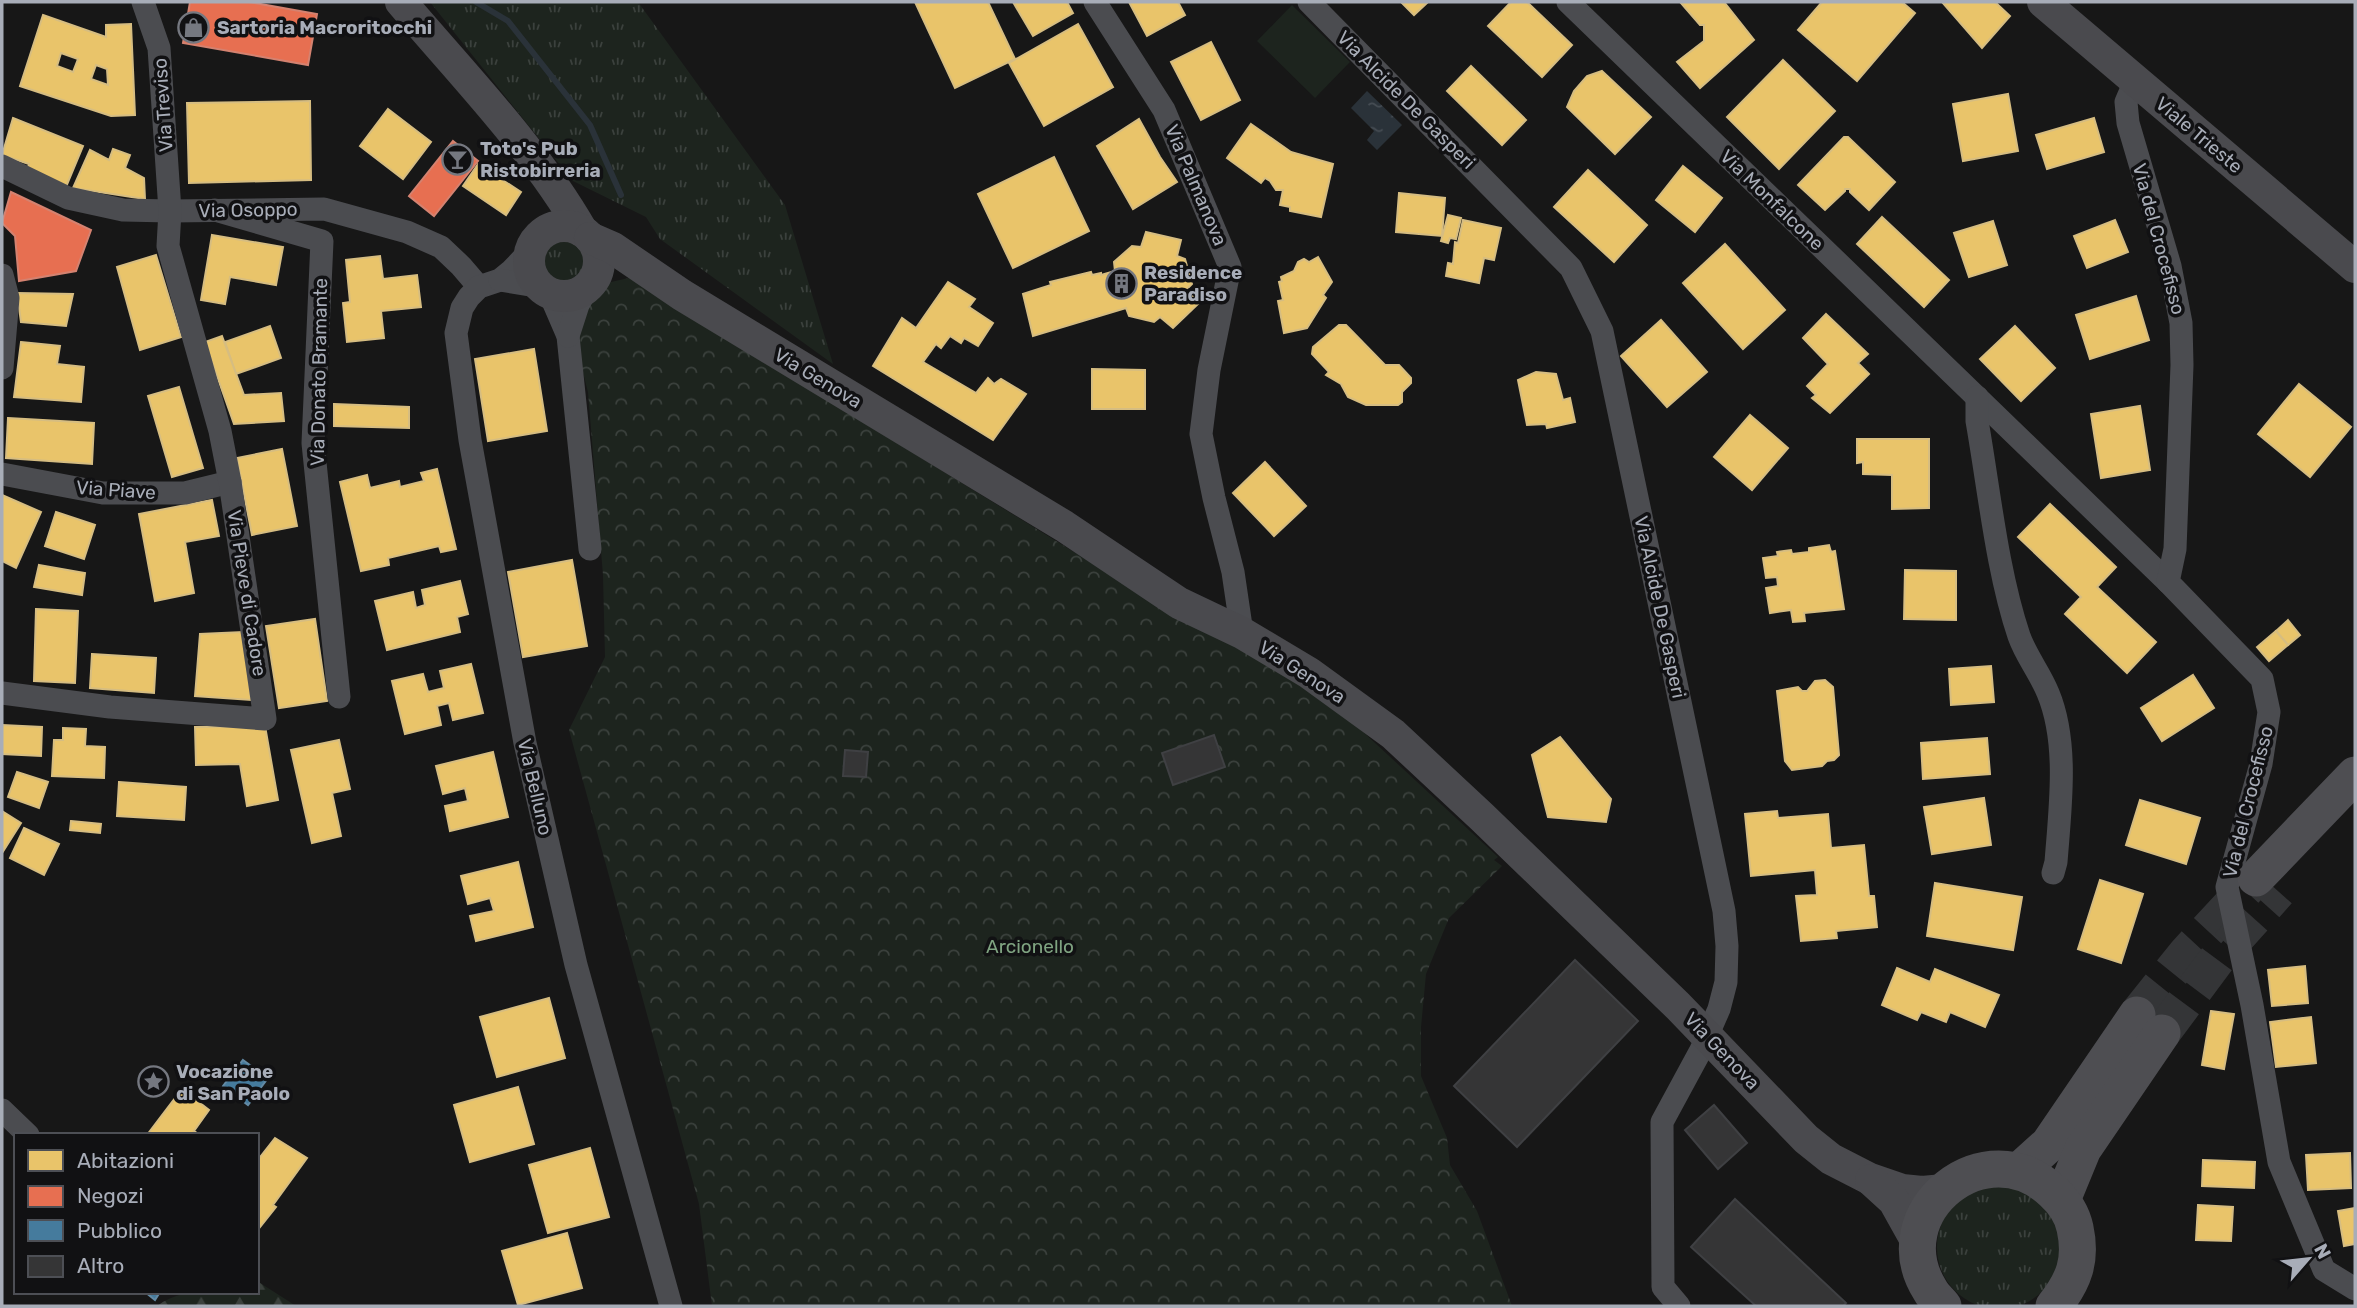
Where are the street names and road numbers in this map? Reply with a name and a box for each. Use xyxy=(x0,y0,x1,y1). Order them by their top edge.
street label: Via Alcide De Gasperi xyxy=(1332,26,1480,174)
street label: Via Treviso xyxy=(148,57,178,153)
street label: Viale Trieste xyxy=(2151,92,2247,178)
street label: Via Palmanova xyxy=(1160,121,1232,249)
street label: Via Monfalcone xyxy=(1715,145,1829,255)
street label: Via del Crocefisso xyxy=(2128,161,2190,317)
street label: Via Osoppo xyxy=(198,198,298,222)
street label: Via Donato Bramante xyxy=(306,278,332,466)
street label: Via Genova xyxy=(770,343,866,413)
street label: Via Piave xyxy=(75,476,157,504)
street label: Via Pieve di Cadore xyxy=(222,508,272,678)
street label: Via Alcide De Gasperi xyxy=(1629,514,1691,700)
street label: Via Genova xyxy=(1254,636,1350,708)
street label: Via del Crocefisso xyxy=(2218,724,2278,880)
street label: Via Belluno xyxy=(513,736,557,838)
street label: Via Genova xyxy=(1680,1008,1764,1094)

